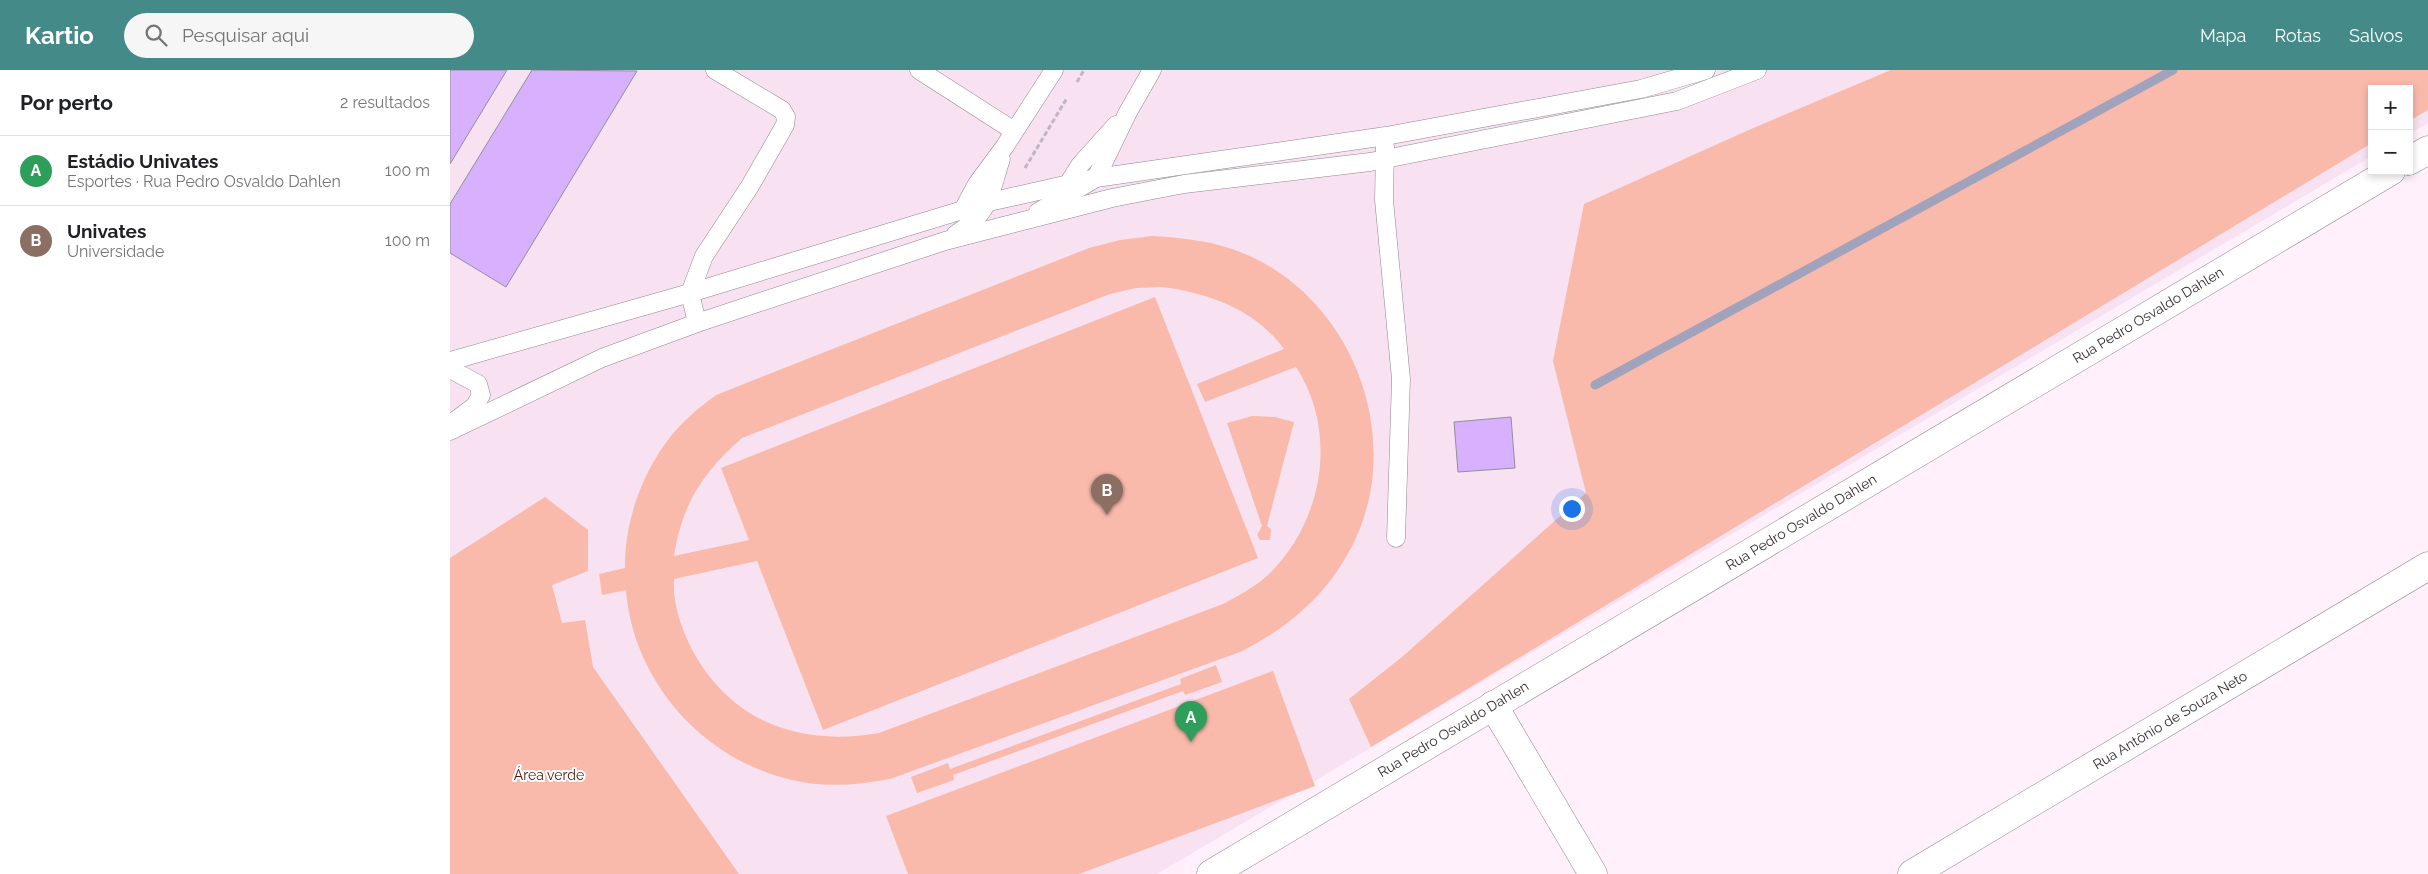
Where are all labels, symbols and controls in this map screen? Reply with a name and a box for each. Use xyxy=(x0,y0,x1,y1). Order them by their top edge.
search box xyxy=(124,13,474,58)
text: Kartio xyxy=(25,21,94,50)
icon: search xyxy=(142,21,170,49)
text: Pesquisar aqui xyxy=(182,24,309,46)
text: Mapa xyxy=(2200,25,2246,46)
text: Rotas xyxy=(2274,25,2321,46)
text: Salvos xyxy=(2349,25,2403,46)
map controls xyxy=(2368,85,2413,175)
button: + xyxy=(2368,85,2413,130)
text: Por perto xyxy=(20,90,113,115)
text: 2 resultados xyxy=(340,93,430,112)
button: − xyxy=(2368,130,2413,175)
text: Estádio Univates xyxy=(67,150,218,172)
text: A xyxy=(31,161,41,180)
text: 100 m xyxy=(385,161,430,180)
text: Esportes · Rua Pedro Osvaldo Dahlen xyxy=(67,172,341,191)
text: Univates xyxy=(67,220,146,242)
text: B xyxy=(31,231,41,250)
text: 100 m xyxy=(385,231,430,250)
text: Universidade xyxy=(67,242,164,261)
street label: Rua Pedro Osvaldo Dahlen xyxy=(2070,264,2226,366)
street label: Rua Pedro Osvaldo Dahlen xyxy=(1723,471,1879,573)
pin: B xyxy=(1091,474,1123,515)
your location xyxy=(1559,496,1585,522)
street label: Rua Antônio de Souza Neto xyxy=(2090,668,2250,772)
street label: Rua Pedro Osvaldo Dahlen xyxy=(1375,678,1531,780)
pin: A xyxy=(1175,701,1207,742)
park label: Área verde xyxy=(514,766,584,783)

